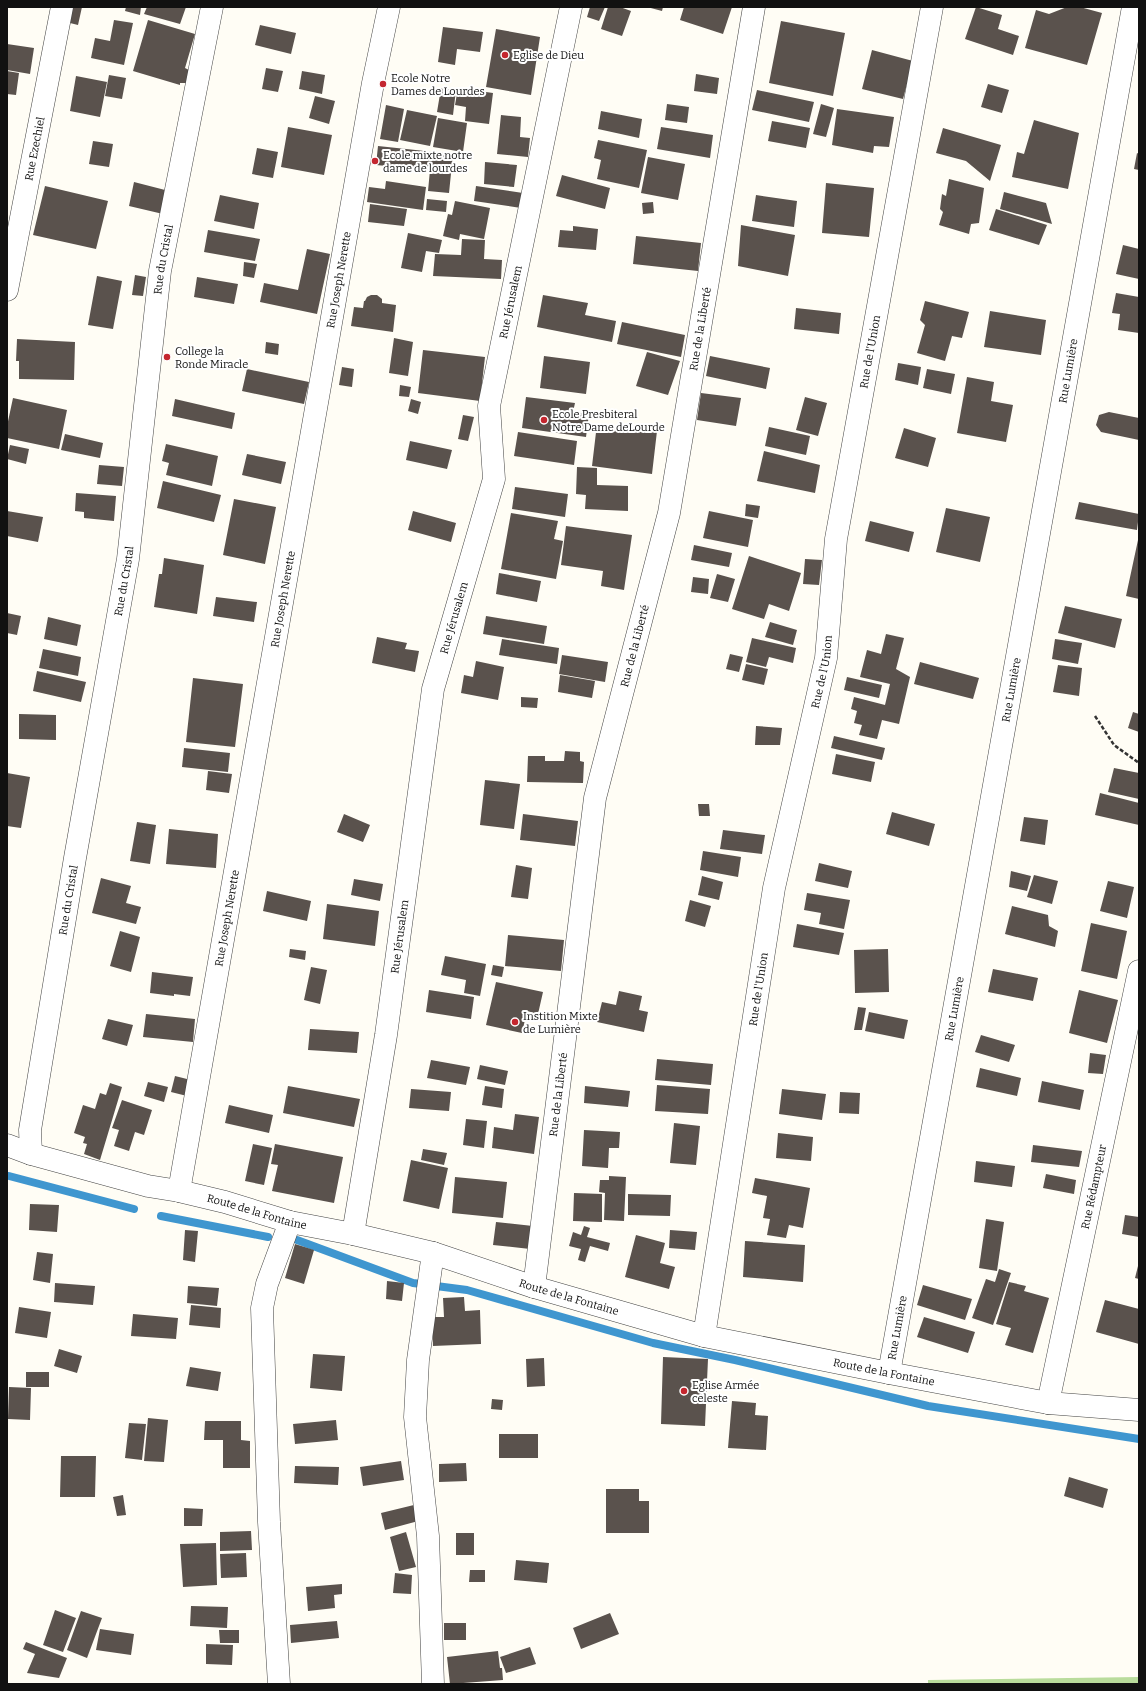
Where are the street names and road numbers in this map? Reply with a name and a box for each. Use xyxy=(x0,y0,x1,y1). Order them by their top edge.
street label: Rue Ezechiel xyxy=(22,116,47,182)
street label: Rue du Cristal xyxy=(151,223,176,295)
street label: Rue Joseph Nerette xyxy=(324,231,353,329)
street label: Rue Jérusalem xyxy=(497,264,524,340)
street label: Rue de la Liberté xyxy=(687,286,713,372)
street label: Rue de l'Union xyxy=(857,314,883,389)
street label: Rue Lumière xyxy=(1056,338,1080,404)
street label: Rue du Cristal xyxy=(112,545,136,617)
street label: Rue Joseph Nerette xyxy=(268,550,297,648)
street label: Rue Jérusalem xyxy=(437,580,470,655)
street label: Rue de la Liberté xyxy=(618,603,651,688)
street label: Rue de l'Union xyxy=(808,635,834,709)
street label: Rue Lumière xyxy=(999,657,1023,723)
street label: Rue du Cristal xyxy=(56,864,80,936)
street label: Rue Joseph Nerette xyxy=(212,869,242,967)
street label: Rue Jérusalem xyxy=(388,898,411,974)
street label: Rue de l'Union xyxy=(746,952,770,1027)
street label: Rue Lumière xyxy=(942,975,966,1042)
street label: Rue de la Liberté xyxy=(546,1052,570,1137)
street label: Rue Rédampteur xyxy=(1078,1143,1109,1230)
street label: Route de la Fontaine xyxy=(206,1191,308,1232)
street label: Route de la Fontaine xyxy=(517,1276,621,1318)
street label: Rue Lumière xyxy=(885,1294,909,1361)
street label: Route de la Fontaine xyxy=(832,1355,936,1388)

